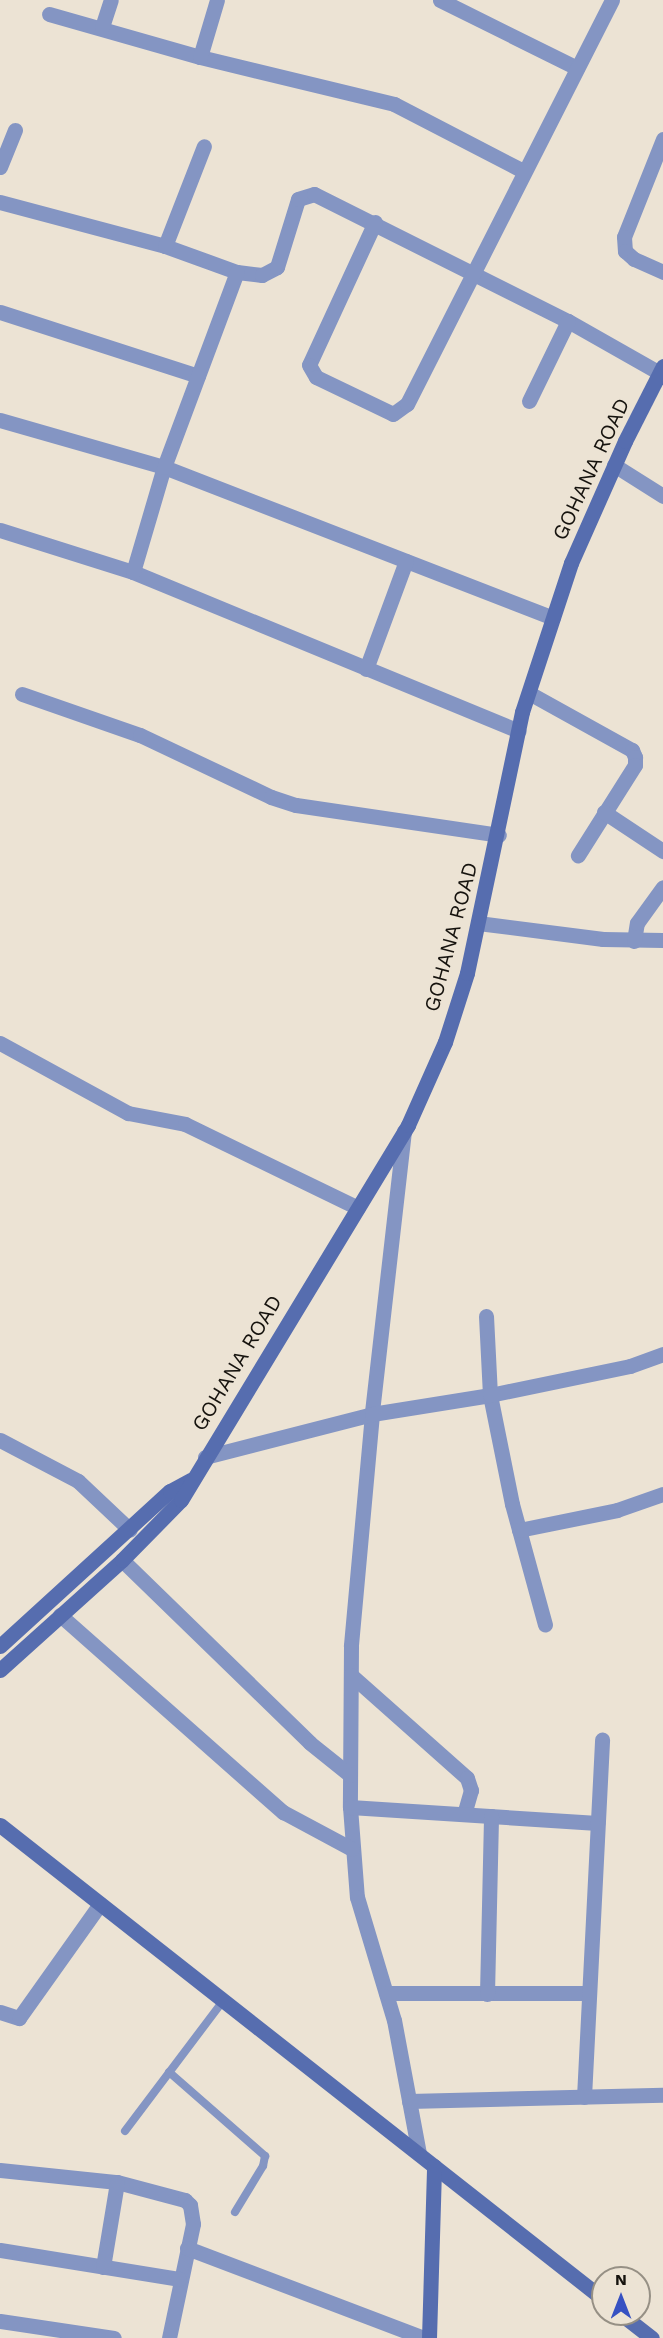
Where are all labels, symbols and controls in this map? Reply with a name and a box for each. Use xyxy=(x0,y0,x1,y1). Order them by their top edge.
street label: GOHANA ROAD xyxy=(547,394,635,544)
street label: GOHANA ROAD xyxy=(419,859,483,1015)
street label: GOHANA ROAD xyxy=(186,1290,288,1436)
north arrow xyxy=(591,2266,651,2326)
text: N xyxy=(615,2270,627,2289)

